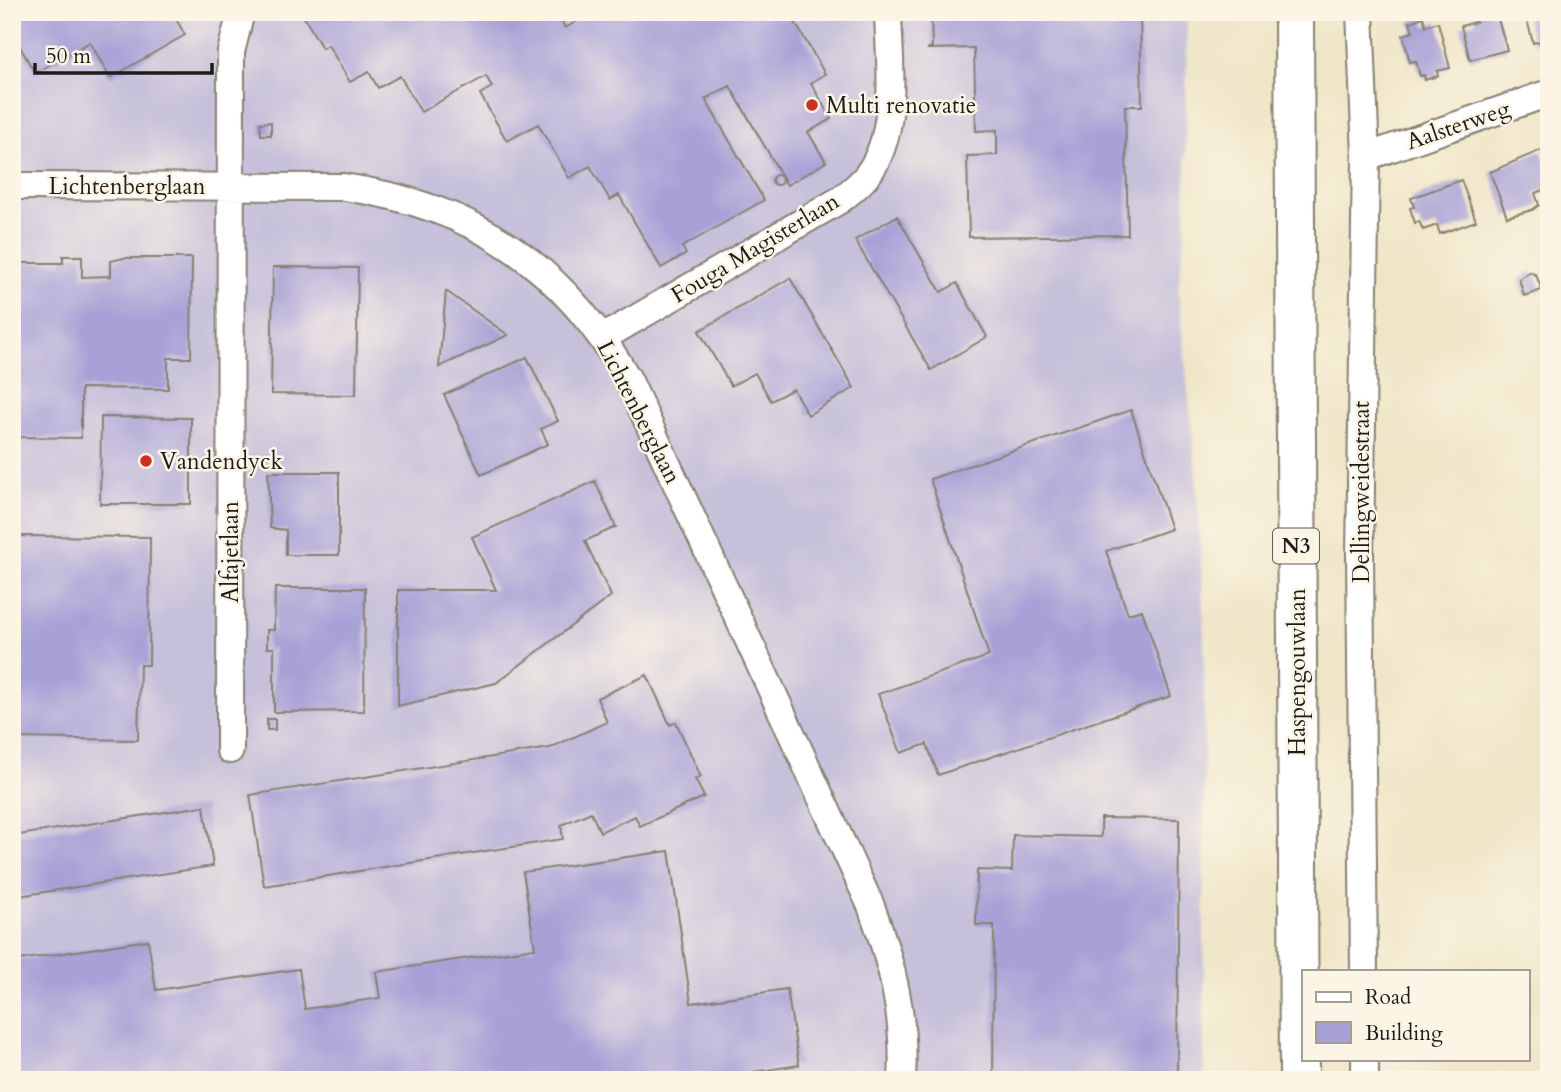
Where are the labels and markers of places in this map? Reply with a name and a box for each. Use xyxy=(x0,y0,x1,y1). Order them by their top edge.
place label: Multi renovatie xyxy=(826,90,976,121)
marker: Multi renovatie xyxy=(804,97,820,113)
place label: Vandendyck xyxy=(160,446,284,477)
marker: Vandendyck xyxy=(138,453,154,469)

